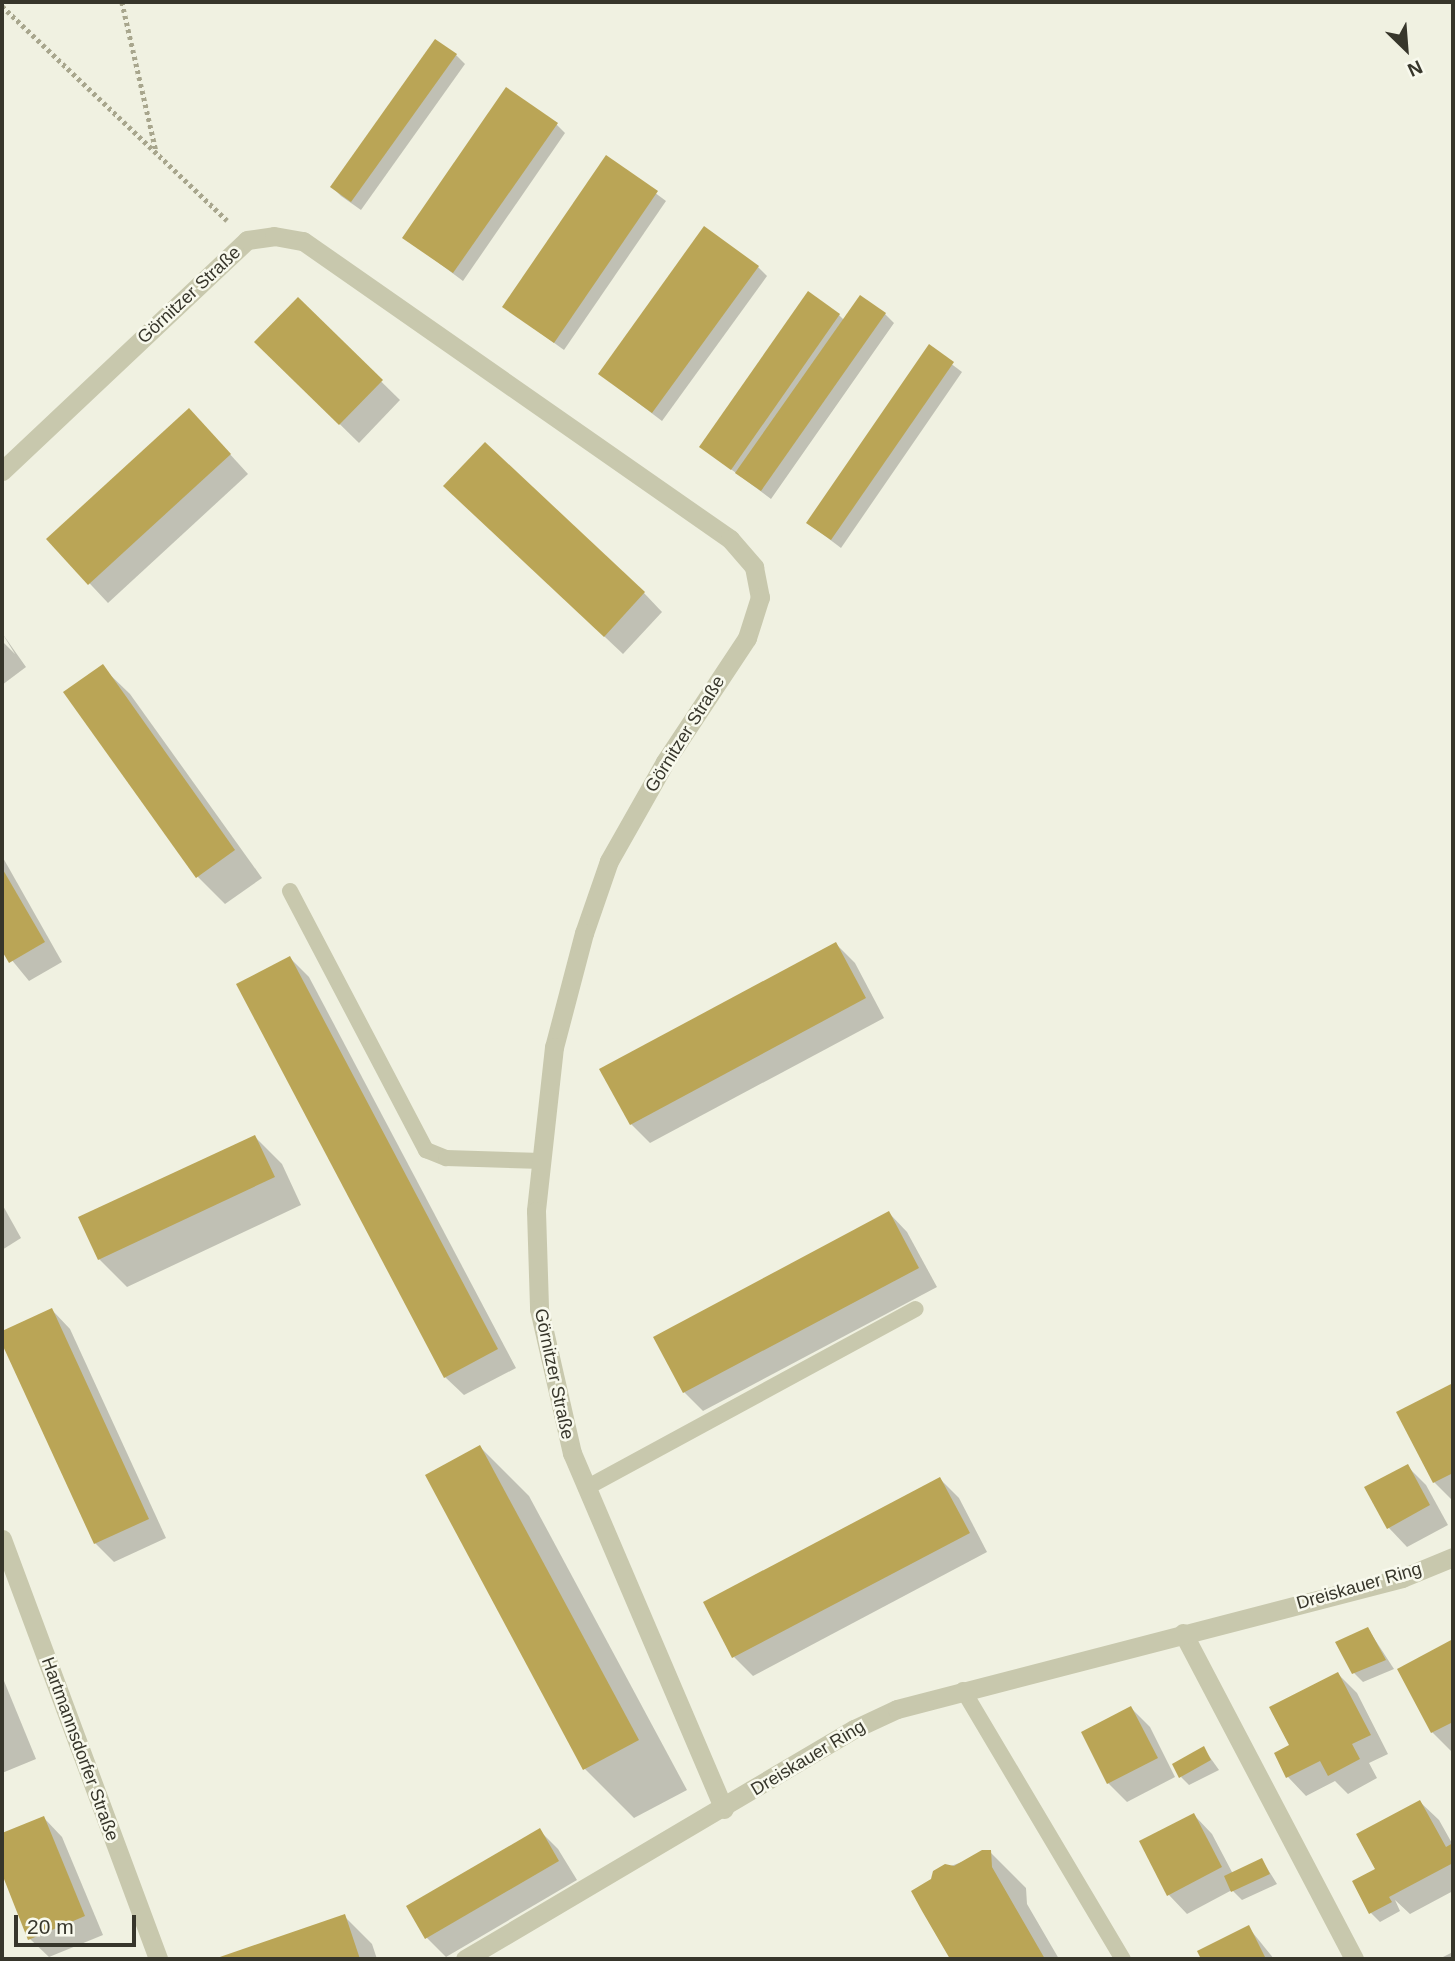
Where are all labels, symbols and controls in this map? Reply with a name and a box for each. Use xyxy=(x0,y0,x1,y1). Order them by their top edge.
north arrow xyxy=(1371,14,1441,84)
text: N xyxy=(1404,56,1426,81)
street label: Görnitzer Straße xyxy=(133,242,245,348)
street label: Görnitzer Straße xyxy=(641,672,729,796)
street label: Görnitzer Straße xyxy=(530,1307,578,1441)
street label: Dreiskauer Ring xyxy=(1294,1558,1424,1614)
street label: Hartmannsdorfer Straße xyxy=(37,1654,123,1844)
street label: Dreiskauer Ring xyxy=(747,1716,869,1800)
scale bar xyxy=(18,1902,140,1946)
text: 20 m xyxy=(27,1915,74,1938)

